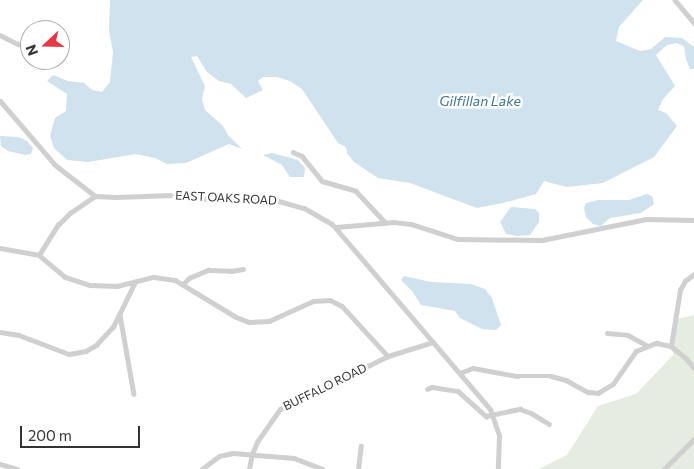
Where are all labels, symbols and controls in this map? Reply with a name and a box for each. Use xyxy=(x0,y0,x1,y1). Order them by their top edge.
north arrow xyxy=(20,20,70,70)
text: N xyxy=(22,42,41,58)
water label: Gilfillan Lake xyxy=(439,93,521,109)
street label: EAST OAKS ROAD xyxy=(175,188,277,208)
street label: BUFFALO ROAD xyxy=(281,361,369,413)
scale bar xyxy=(22,416,142,448)
text: 200 m xyxy=(28,426,72,444)

